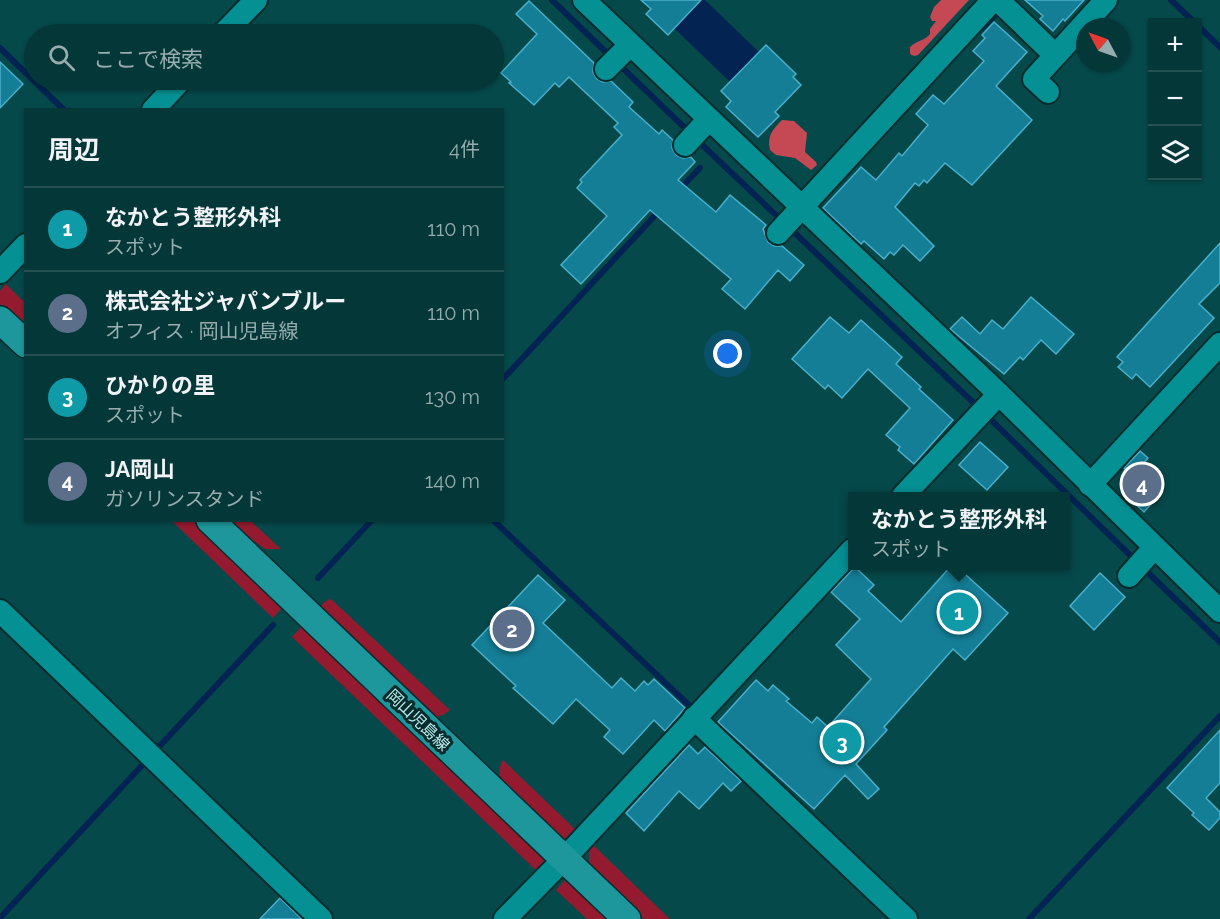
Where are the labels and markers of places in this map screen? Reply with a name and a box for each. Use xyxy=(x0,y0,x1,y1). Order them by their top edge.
pin: 4 xyxy=(1122,462,1162,506)
pin: 1 xyxy=(940,590,978,634)
pin: 2 xyxy=(492,606,532,652)
pin: 3 xyxy=(822,720,862,764)

